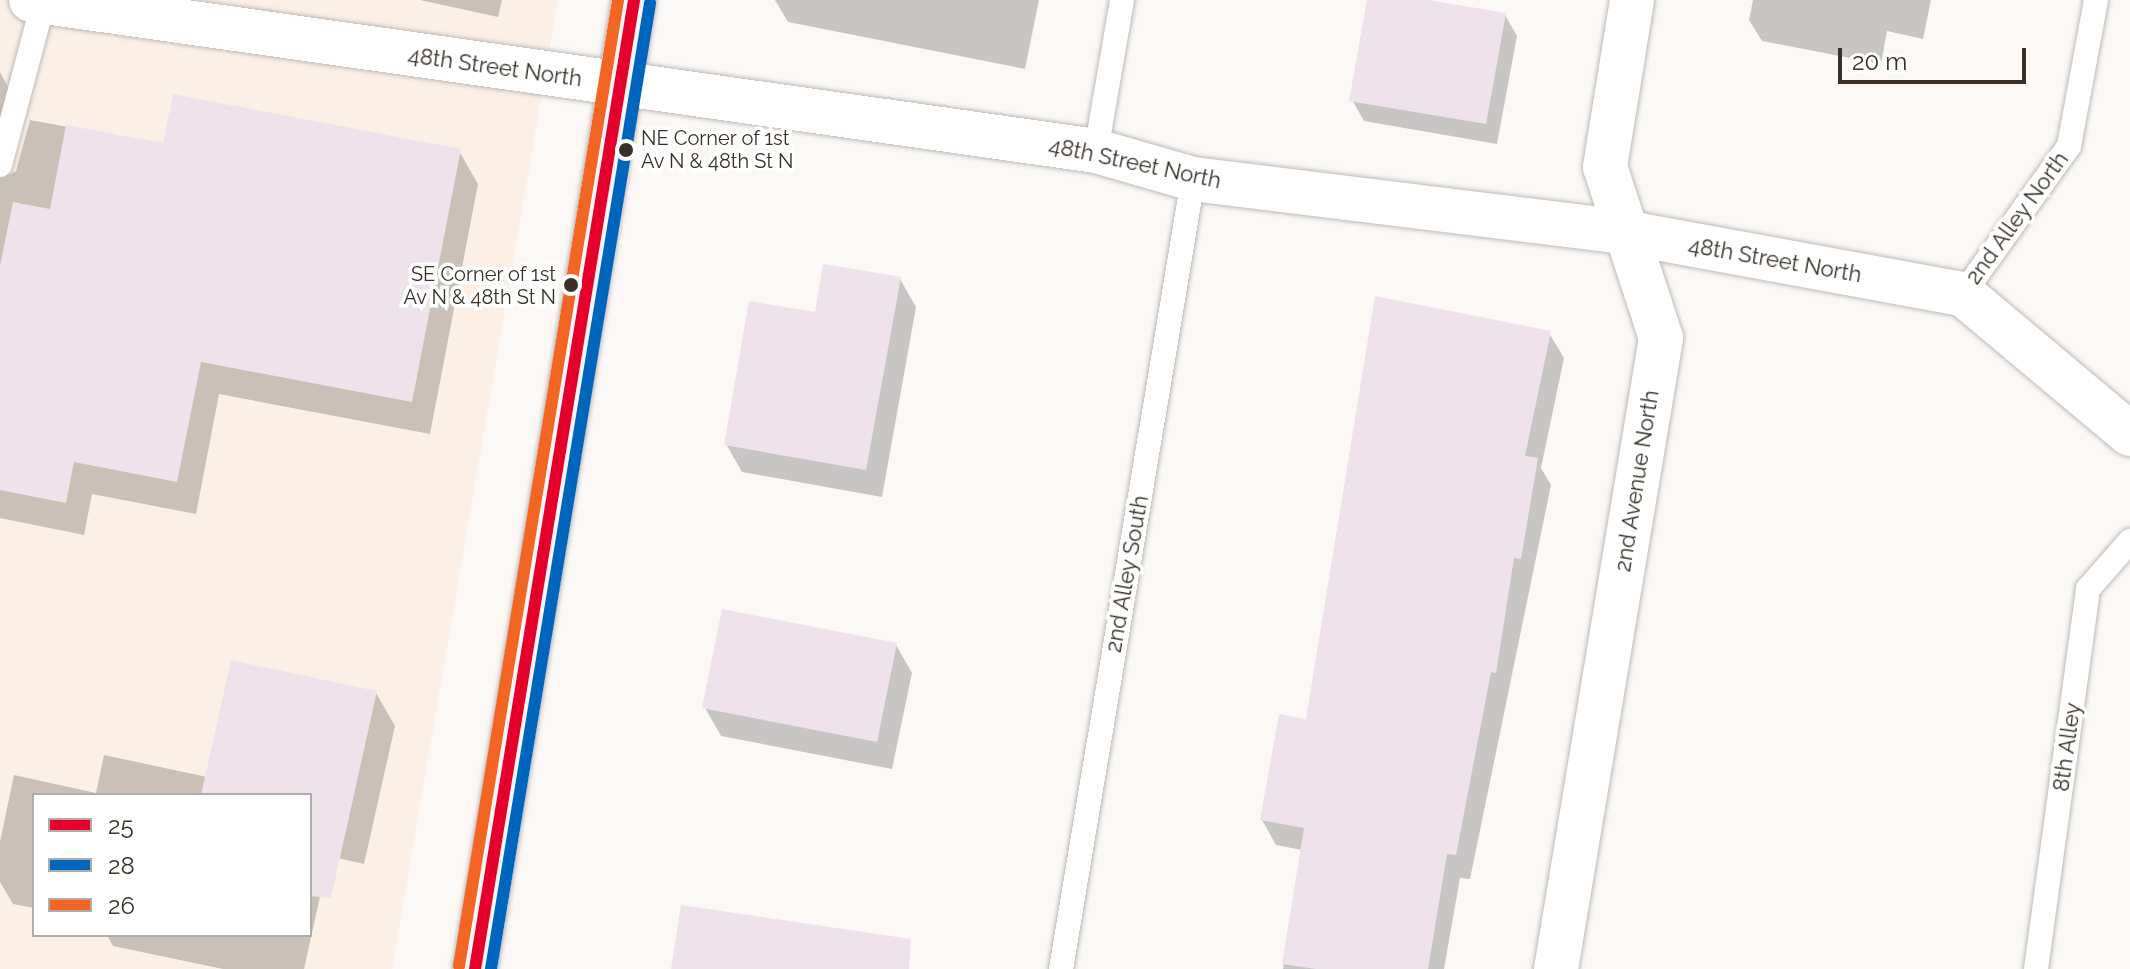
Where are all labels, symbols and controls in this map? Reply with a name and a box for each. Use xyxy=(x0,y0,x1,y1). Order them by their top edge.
scale bar xyxy=(1842,32,2030,82)
street label: 48th Street North xyxy=(406,42,584,92)
text: 20 m xyxy=(1852,47,1907,76)
place label: NE Corner of 1st Av N & 48th St N xyxy=(641,126,794,173)
street label: 48th Street North xyxy=(1047,132,1223,194)
marker: NE Corner of 1st Av N & 48th St N xyxy=(618,142,634,158)
street label: 2nd Alley North xyxy=(1960,146,2074,290)
street label: 48th Street North xyxy=(1686,232,1864,288)
place label: SE Corner of 1st Av N & 48th St N xyxy=(403,262,556,309)
marker: SE Corner of 1st Av N & 48th St N xyxy=(563,277,579,293)
street label: 2nd Avenue North xyxy=(1610,388,1664,574)
street label: 2nd Alley South xyxy=(1100,493,1154,655)
street label: 8th Alley xyxy=(2048,700,2086,794)
legend xyxy=(32,793,312,937)
text: 25 xyxy=(108,811,134,840)
text: 28 xyxy=(108,851,135,880)
text: 26 xyxy=(108,891,135,920)

